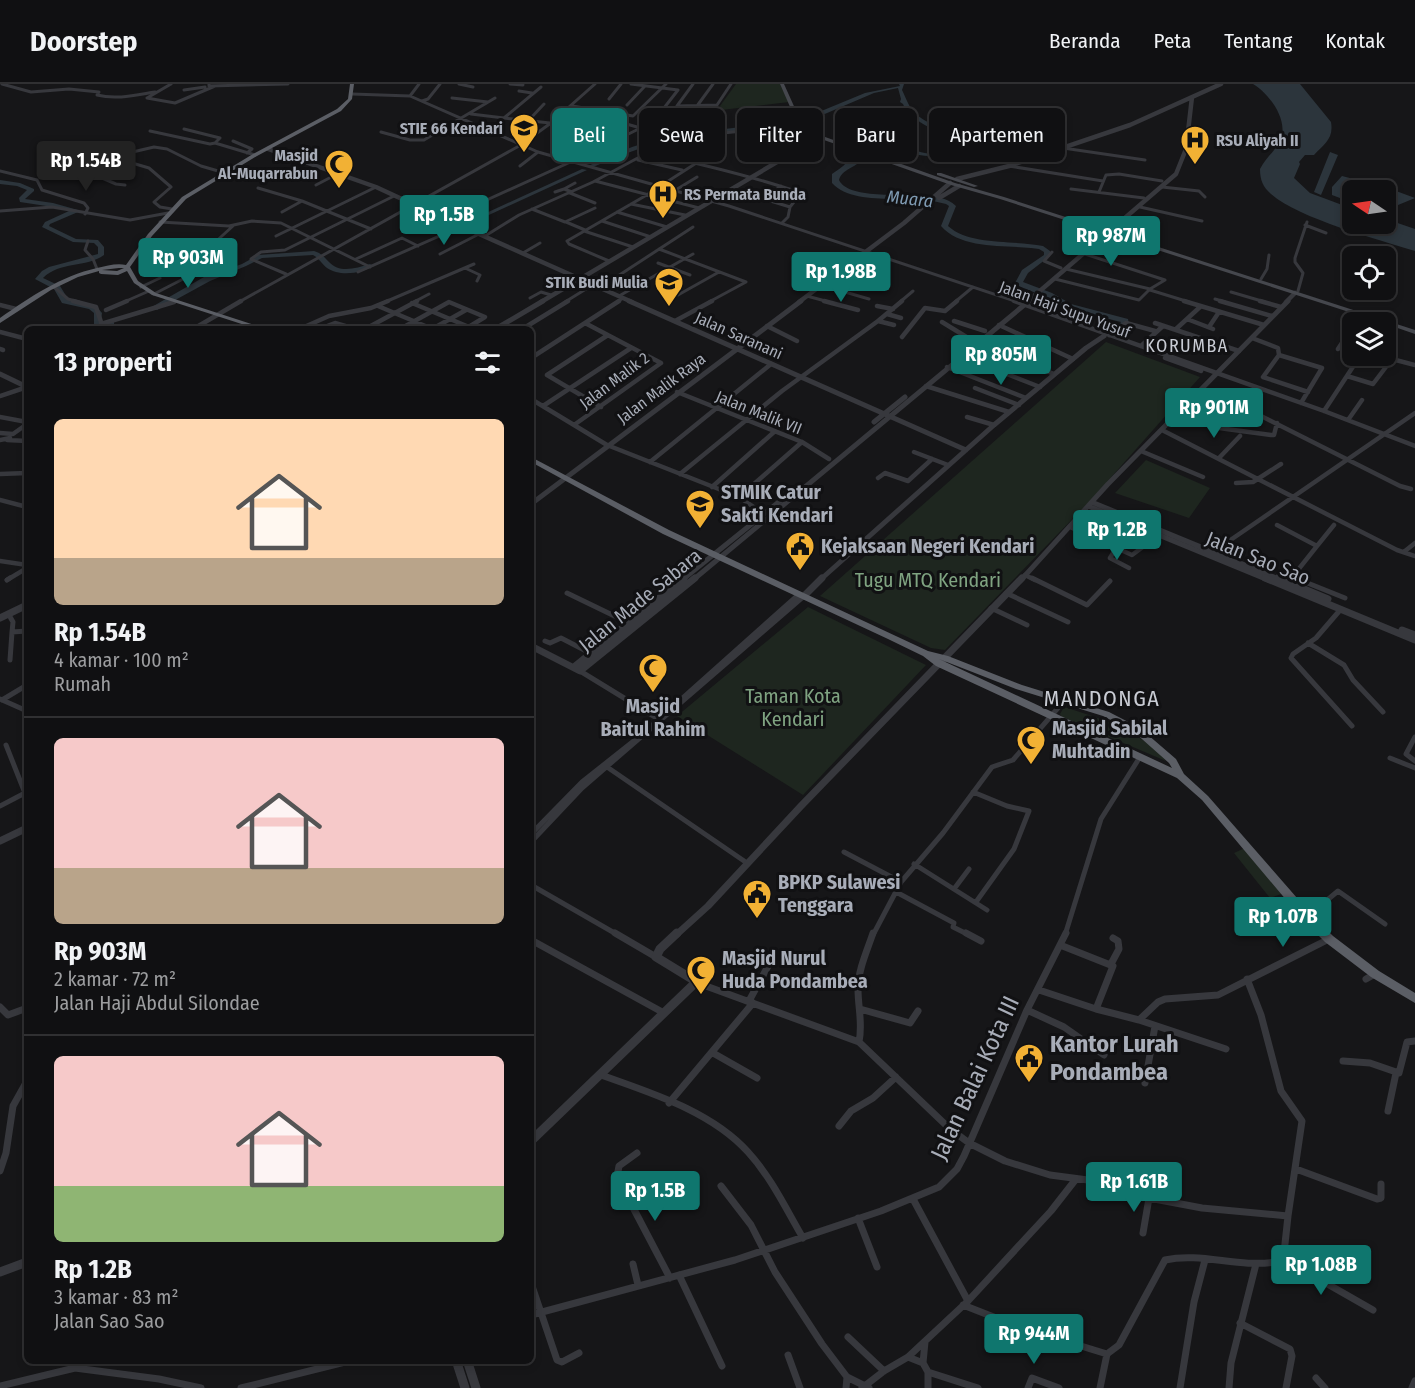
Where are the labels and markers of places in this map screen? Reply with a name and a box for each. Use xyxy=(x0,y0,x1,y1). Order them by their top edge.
school or university icon: STIE 66 Kendari xyxy=(508,112,540,154)
place label: STIE 66 Kendari xyxy=(400,119,503,138)
hospital icon: RSU Aliyah II xyxy=(1179,124,1211,166)
place label: RSU Aliyah II xyxy=(1216,131,1299,150)
pin: Rp 1.54B xyxy=(24,141,148,192)
place label: Masjid Al-Muqarrabun xyxy=(217,146,318,183)
mosque icon: Masjid Al-Muqarrabun xyxy=(323,148,355,190)
hospital icon: RS Permata Bunda xyxy=(647,178,679,220)
place label: RS Permata Bunda xyxy=(684,185,806,204)
pin: Rp 1.5B xyxy=(389,195,499,246)
pin: Rp 987M xyxy=(1056,216,1166,267)
pin: Rp 903M xyxy=(133,238,243,289)
pin: Rp 1.98B xyxy=(779,252,903,303)
school or university icon: STIK Budi Mulia xyxy=(653,266,685,308)
place label: STIK Budi Mulia xyxy=(546,273,648,292)
pin: Rp 805M xyxy=(946,335,1056,386)
pin: Rp 901M xyxy=(1159,388,1269,439)
place label: STMIK Catur Sakti Kendari xyxy=(721,480,833,527)
school or university icon: STMIK Catur Sakti Kendari xyxy=(684,488,716,530)
pin: Rp 1.2B xyxy=(1062,510,1172,561)
public building icon: Kejaksaan Negeri Kendari xyxy=(784,530,816,572)
place label: Kejaksaan Negeri Kendari xyxy=(821,534,1034,558)
mosque icon: Masjid Baitul Rahim xyxy=(637,652,669,694)
place label: Masjid Baitul Rahim xyxy=(600,694,706,741)
place label: Masjid Sabilal Muhtadin xyxy=(1052,716,1168,763)
mosque icon: Masjid Sabilal Muhtadin xyxy=(1015,724,1047,766)
place label: BPKP Sulawesi Tenggara xyxy=(778,870,901,917)
public building icon: BPKP Sulawesi Tenggara xyxy=(741,878,773,920)
pin: Rp 1.07B xyxy=(1221,897,1345,948)
place label: Masjid Nurul Huda Pondambea xyxy=(722,946,868,993)
mosque icon: Masjid Nurul Huda Pondambea xyxy=(685,954,717,996)
place label: Kantor Lurah Pondambea xyxy=(1050,1030,1179,1086)
public building icon: Kantor Lurah Pondambea xyxy=(1013,1042,1045,1084)
pin: Rp 1.61B xyxy=(1072,1162,1196,1213)
pin: Rp 1.5B xyxy=(600,1171,710,1222)
pin: Rp 1.08B xyxy=(1259,1245,1383,1296)
pin: Rp 944M xyxy=(979,1314,1089,1365)

